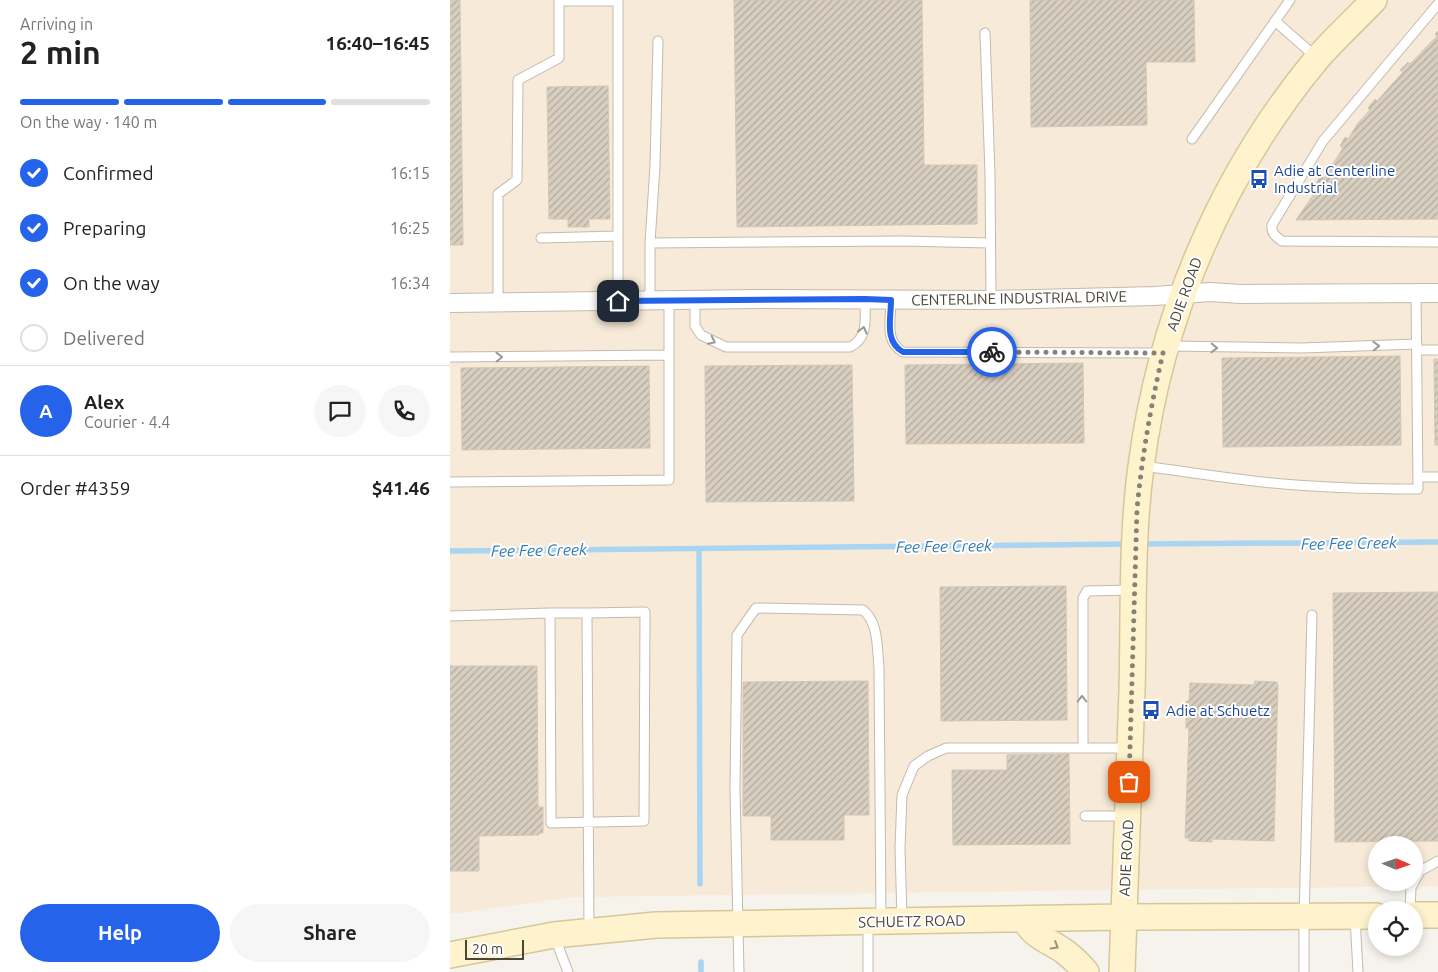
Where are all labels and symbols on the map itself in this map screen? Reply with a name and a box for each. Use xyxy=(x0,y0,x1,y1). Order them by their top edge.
place label: Adie at Centerline Industrial xyxy=(1274,162,1395,196)
bus stop icon: Adie at Centerline Industrial xyxy=(1248,168,1270,190)
street label: ADIE ROAD xyxy=(1163,255,1205,333)
pin xyxy=(597,280,639,322)
street label: CENTERLINE INDUSTRIAL DRIVE xyxy=(911,288,1127,308)
one-way arrow xyxy=(857,325,868,334)
courier xyxy=(967,327,1017,377)
one-way arrow xyxy=(707,335,716,345)
one-way arrow xyxy=(1373,340,1381,351)
one-way arrow xyxy=(1210,342,1218,353)
one-way arrow xyxy=(495,352,503,362)
water label: Fee Fee Creek xyxy=(1301,533,1398,553)
water label: Fee Fee Creek xyxy=(896,536,993,556)
water label: Fee Fee Creek xyxy=(491,540,588,560)
one-way arrow xyxy=(1077,694,1087,702)
bus stop icon: Adie at Schuetz xyxy=(1140,699,1162,721)
place label: Adie at Schuetz xyxy=(1166,702,1270,719)
pin xyxy=(1108,761,1150,803)
street label: ADIE ROAD xyxy=(1115,819,1137,897)
north arrow xyxy=(1368,836,1422,891)
street label: SCHUETZ ROAD xyxy=(858,912,966,930)
scale bar xyxy=(465,937,524,960)
one-way arrow xyxy=(1049,939,1058,949)

